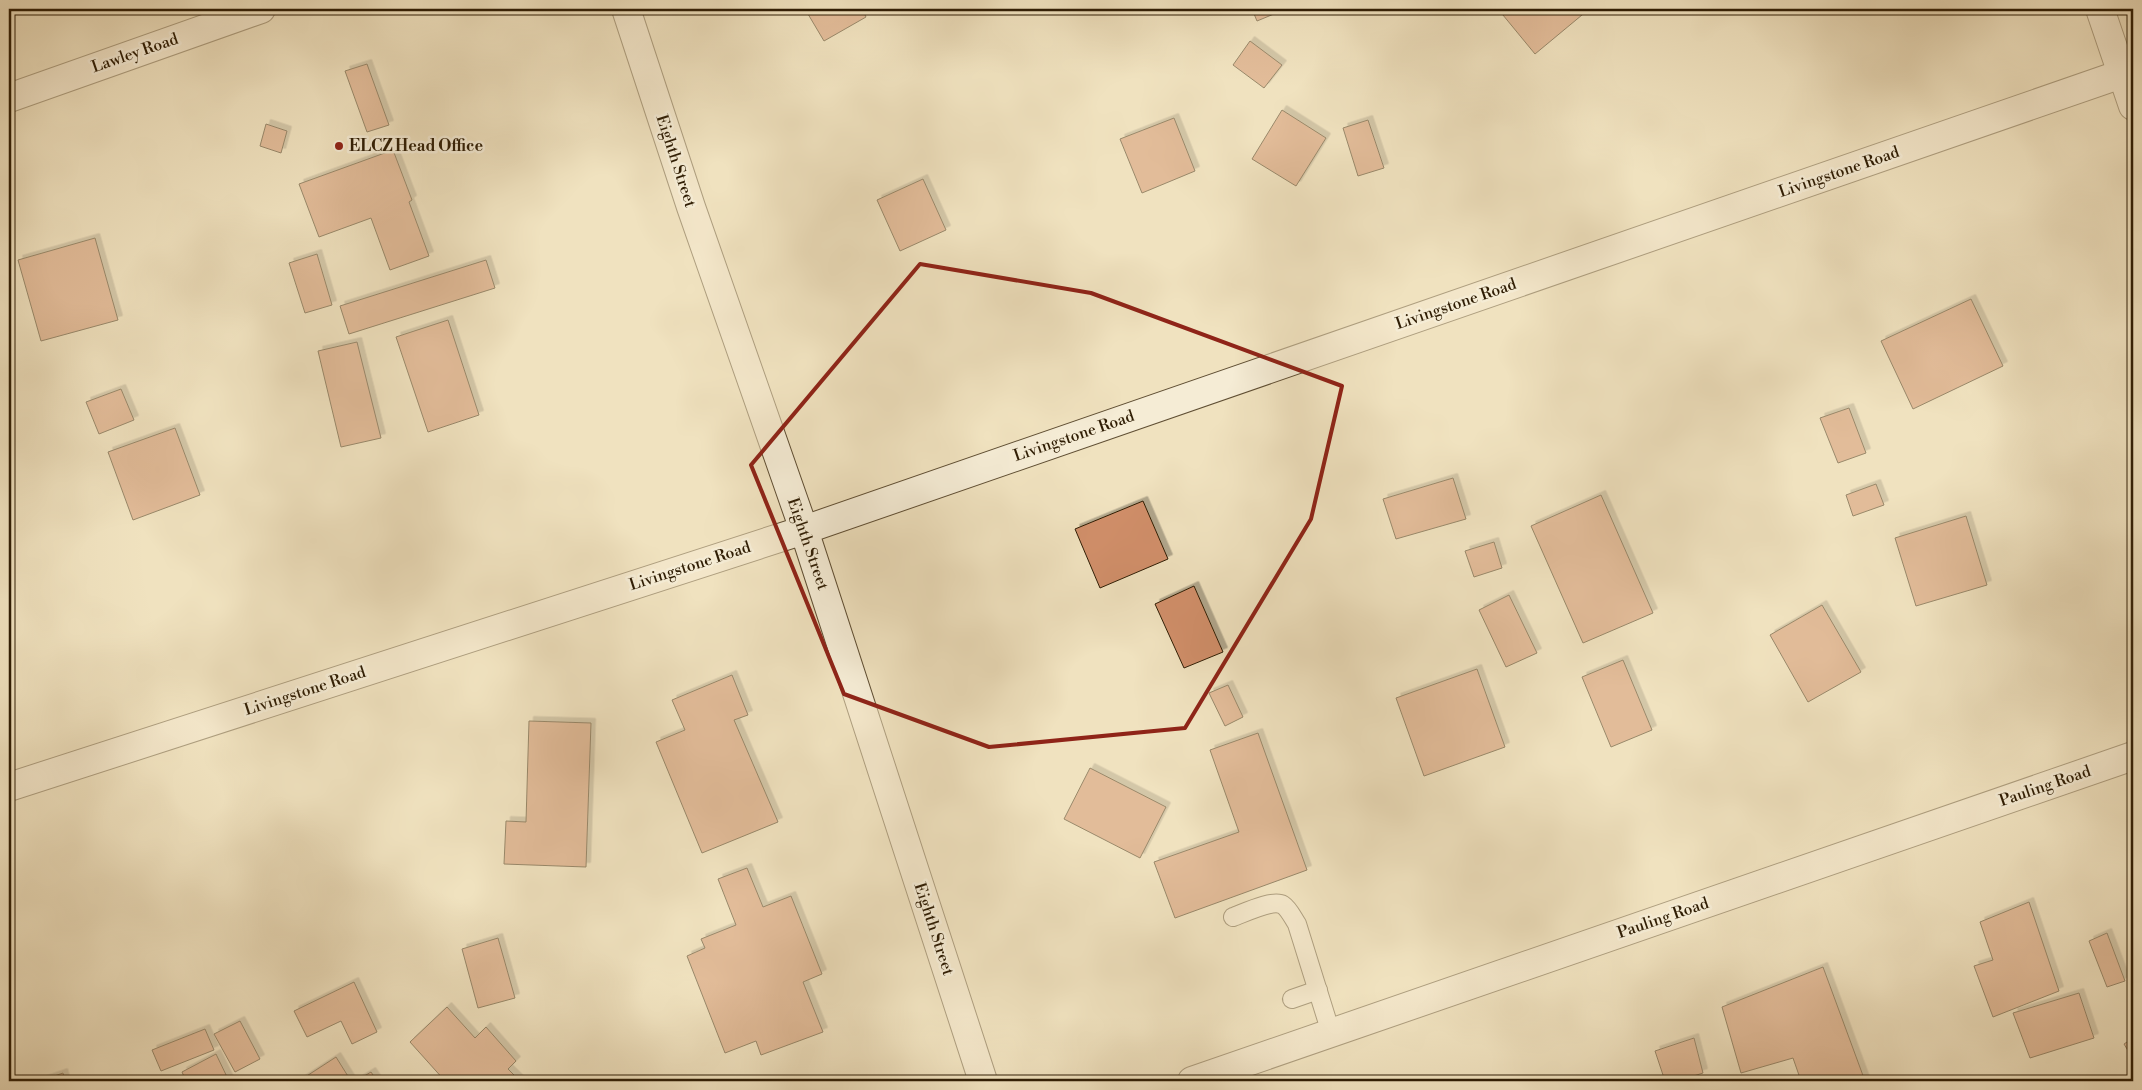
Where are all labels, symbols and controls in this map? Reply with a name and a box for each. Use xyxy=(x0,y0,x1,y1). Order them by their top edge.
street label: Lawley Road xyxy=(89,29,181,77)
street label: Eighth Street xyxy=(652,112,700,210)
place label: ELCZ Head Office xyxy=(349,136,483,156)
marker: ELCZ Head Office xyxy=(333,140,345,152)
street label: Livingstone Road xyxy=(1776,142,1902,202)
street label: Livingstone Road xyxy=(1393,274,1519,334)
street label: Livingstone Road xyxy=(1011,406,1137,466)
street label: Eighth Street xyxy=(783,495,833,593)
street label: Livingstone Road xyxy=(627,537,753,595)
street label: Livingstone Road xyxy=(242,662,368,720)
street label: Pauling Road xyxy=(1997,761,2093,811)
street label: Eighth Street xyxy=(910,880,958,978)
street label: Pauling Road xyxy=(1615,893,1711,943)

